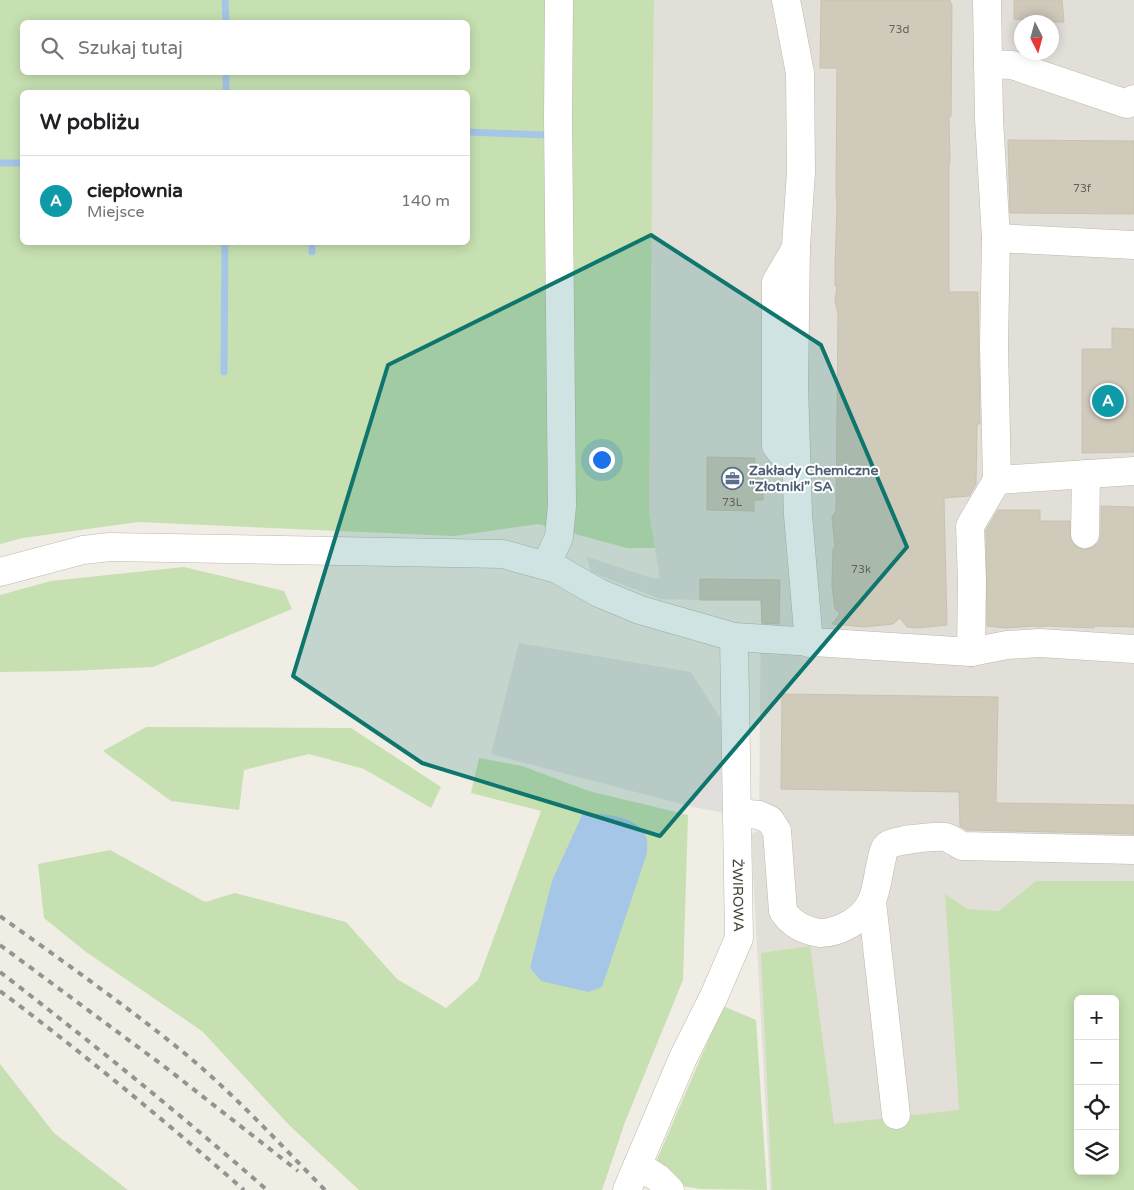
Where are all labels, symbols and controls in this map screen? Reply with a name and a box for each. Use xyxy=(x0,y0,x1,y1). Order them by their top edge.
north arrow xyxy=(1014,15,1059,60)
search box xyxy=(20,20,470,75)
house number: 73d xyxy=(889,23,909,36)
icon: search xyxy=(38,34,66,62)
text: Szukaj tutaj xyxy=(78,37,183,59)
text: W pobliżu xyxy=(40,110,140,135)
text: ciepłownia xyxy=(87,180,183,202)
house number: 73f xyxy=(1073,182,1092,195)
text: A xyxy=(50,191,62,211)
text: 140 m xyxy=(401,191,450,211)
text: Miejsce xyxy=(87,202,145,222)
pin: A xyxy=(1092,382,1124,420)
your location xyxy=(589,447,615,473)
place label: Zakłady Chemiczne "Złotniki" SA xyxy=(749,462,878,495)
office icon: Zakłady Chemiczne "Złotniki" SA xyxy=(721,466,745,490)
house number: 73L xyxy=(722,496,743,509)
house number: 73k xyxy=(851,563,871,576)
street label: ŻWIROWA xyxy=(729,859,747,932)
map controls xyxy=(1074,995,1119,1175)
button: + xyxy=(1074,995,1119,1040)
button: − xyxy=(1074,1040,1119,1085)
button: locate xyxy=(1074,1085,1119,1130)
button: layers xyxy=(1074,1130,1119,1175)

